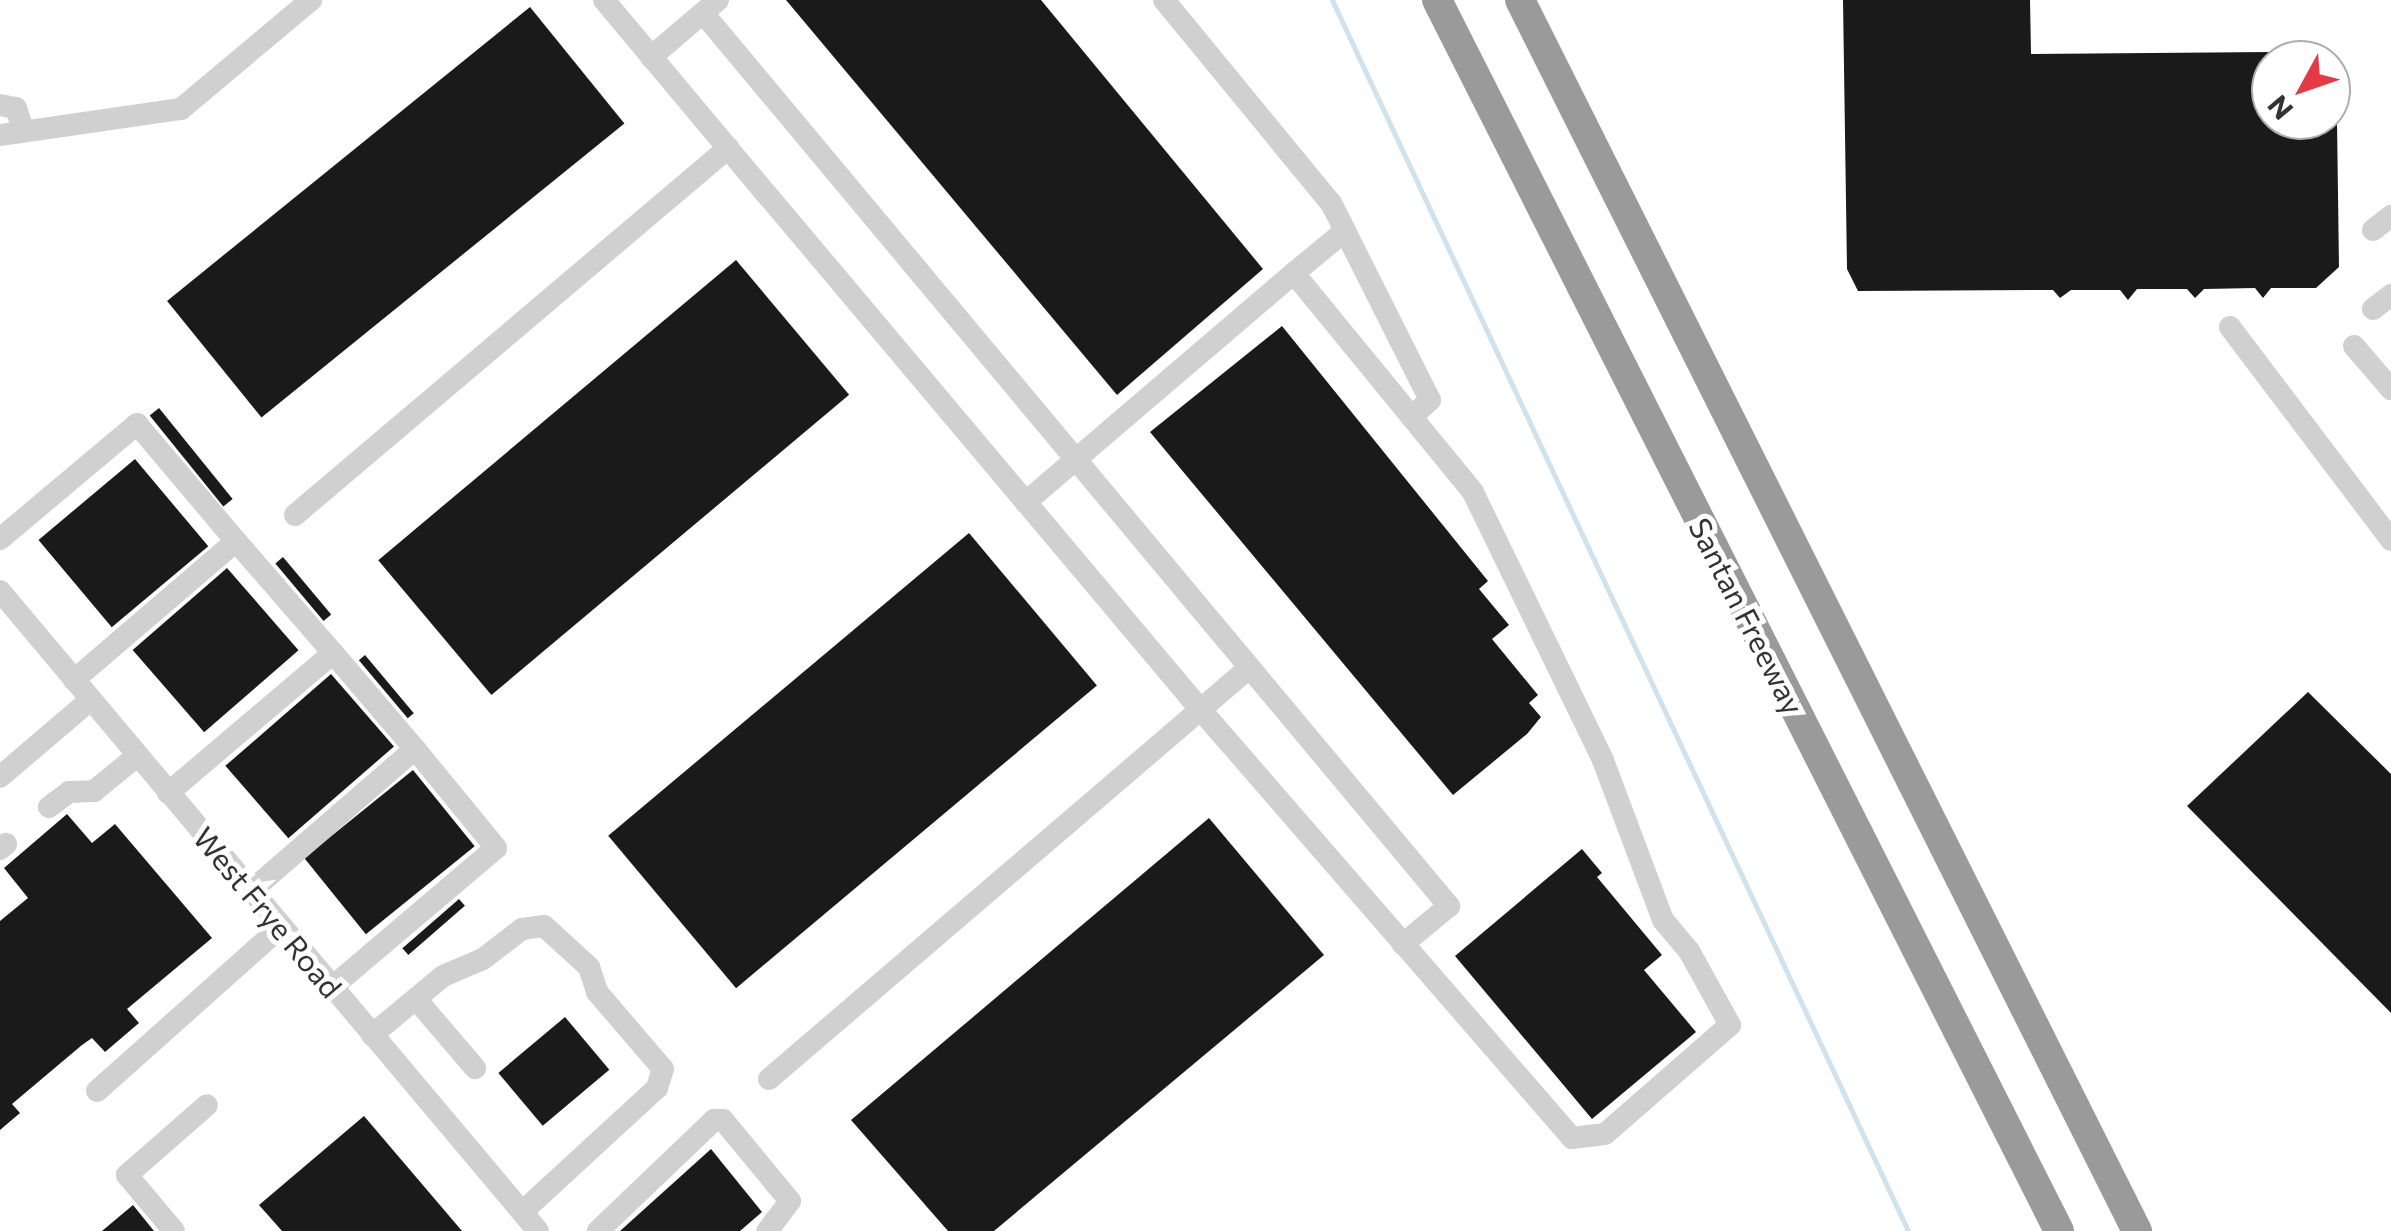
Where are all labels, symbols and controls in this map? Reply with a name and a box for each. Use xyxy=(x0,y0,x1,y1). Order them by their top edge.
north arrow xyxy=(2251,40,2351,140)
text: N xyxy=(2260,89,2299,127)
street label: Santan Freeway xyxy=(1682,512,1812,720)
street label: West Frye Road xyxy=(186,819,350,1005)

